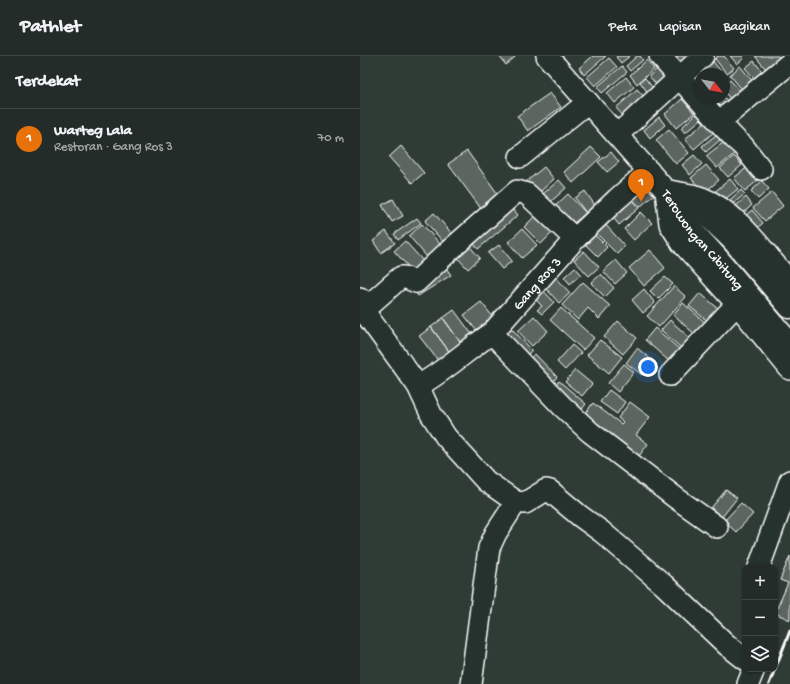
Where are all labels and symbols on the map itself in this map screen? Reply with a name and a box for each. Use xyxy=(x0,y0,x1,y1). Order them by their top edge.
north arrow xyxy=(694,68,730,104)
pin: 1 xyxy=(628,169,654,202)
street label: Terowongan Cibitung xyxy=(656,186,746,294)
street label: Gang Ros 3 xyxy=(510,255,566,314)
your location xyxy=(638,357,658,377)

